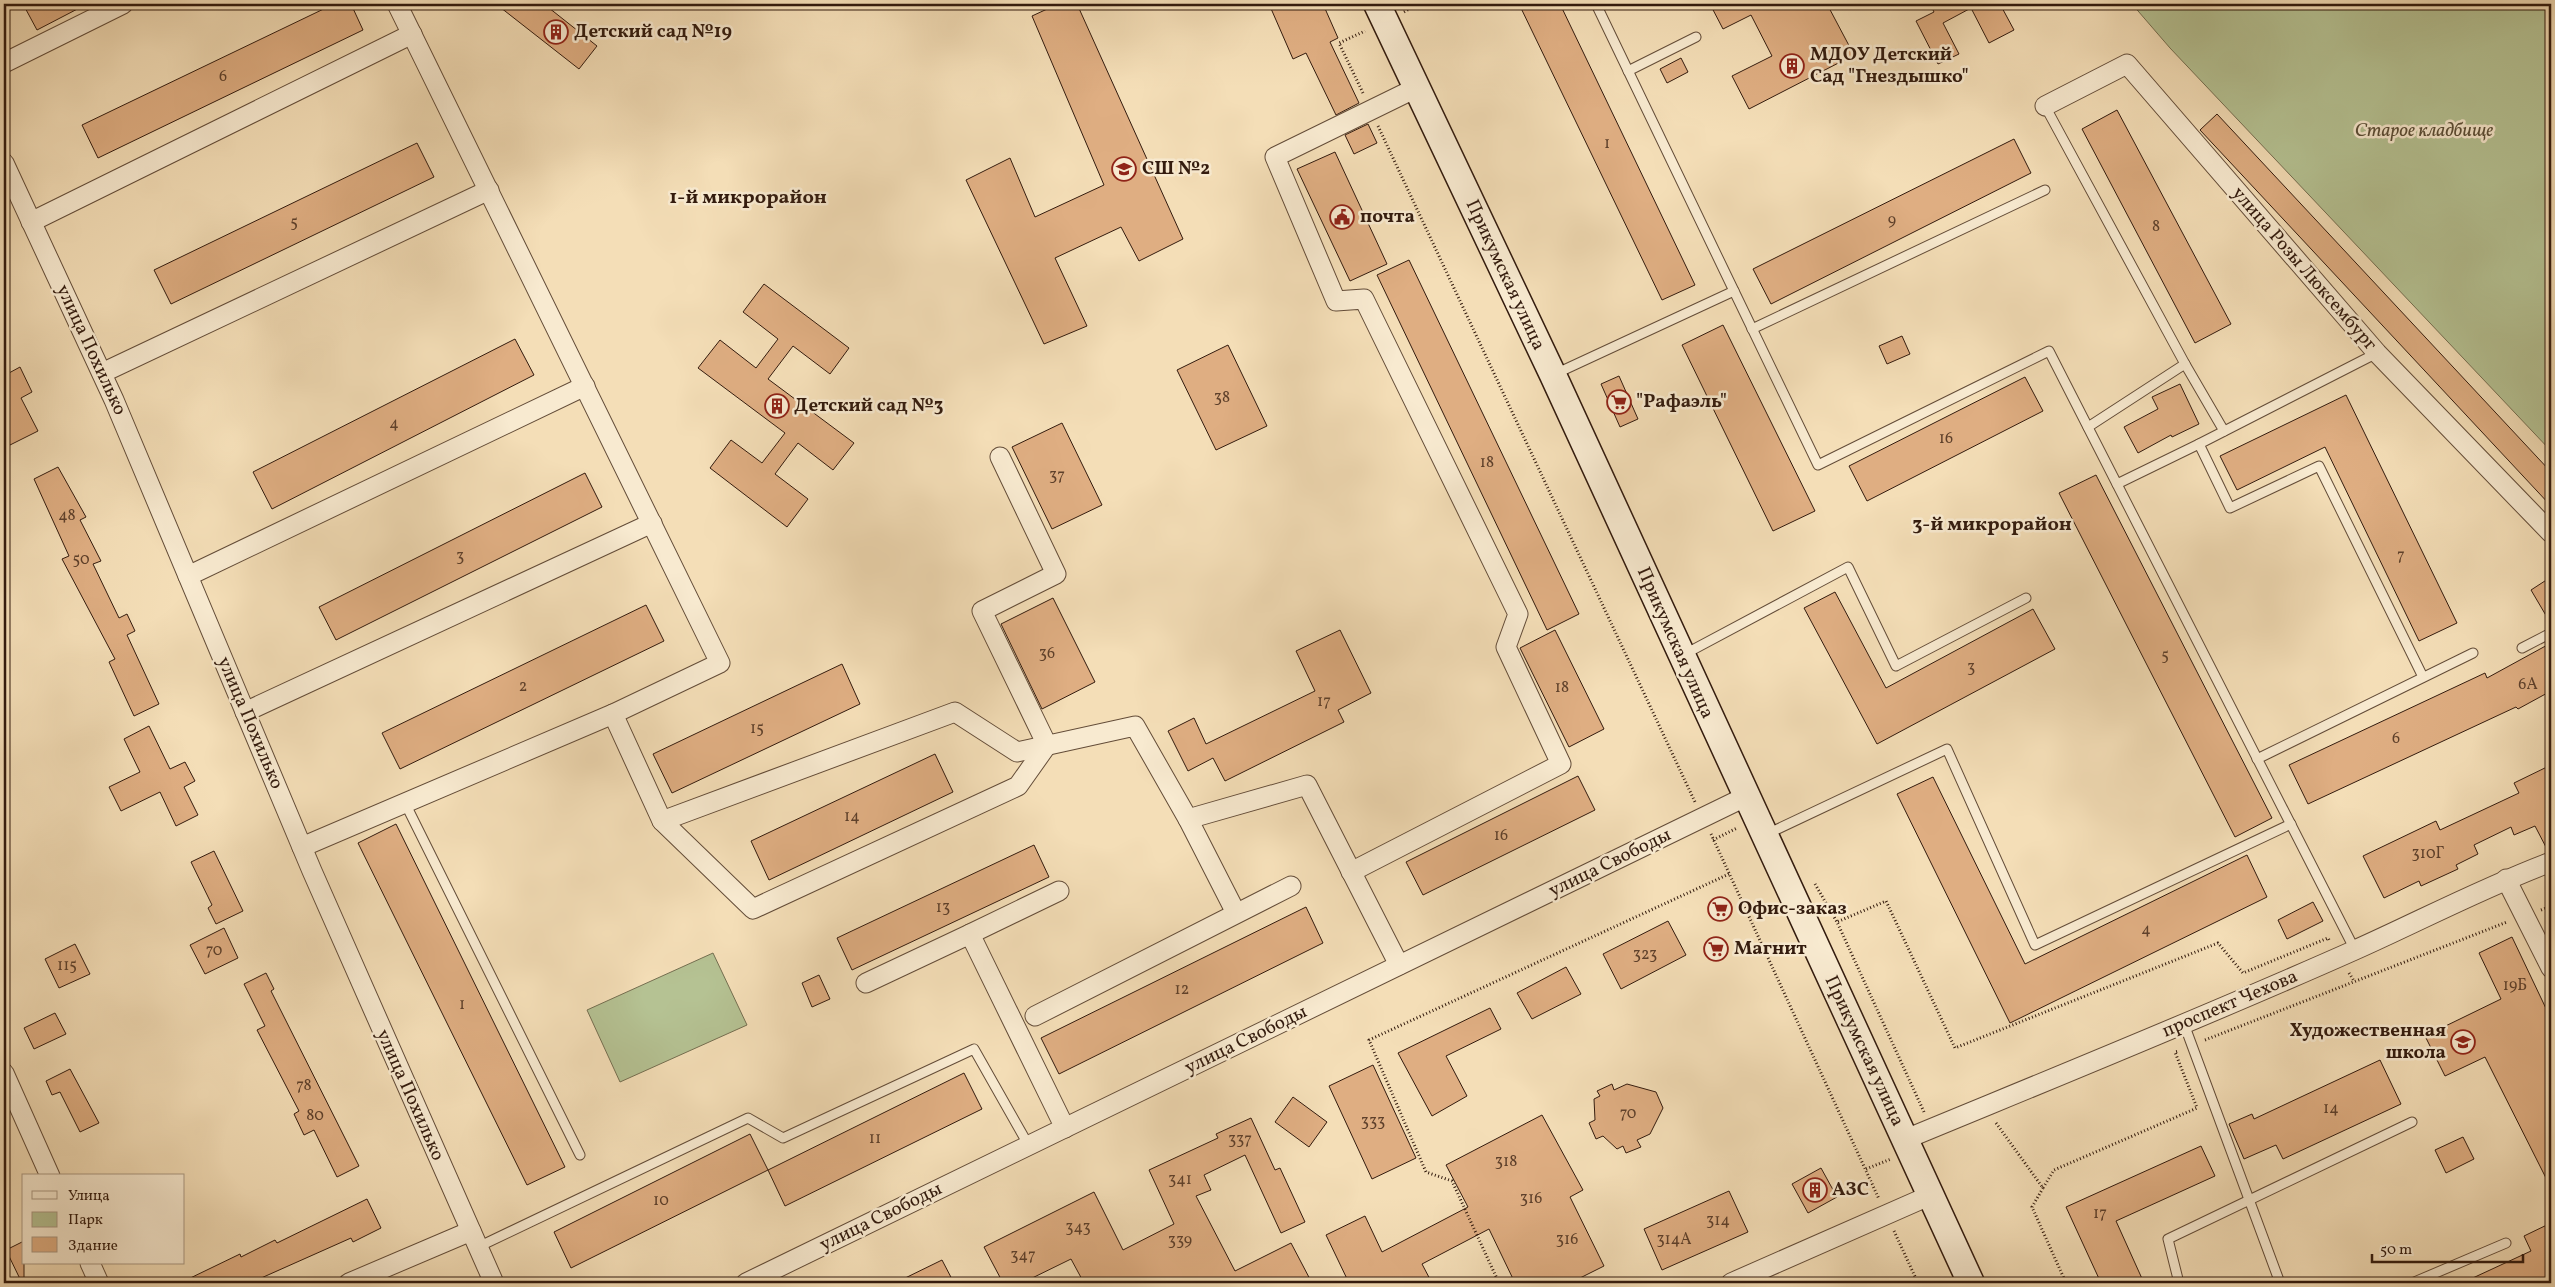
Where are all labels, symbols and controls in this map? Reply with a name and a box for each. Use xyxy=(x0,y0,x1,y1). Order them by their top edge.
building icon: Детский сад №19 xyxy=(543,19,569,45)
place label: Детский сад №19 xyxy=(574,19,732,45)
place label: МДОУ Детский Сад "Гнездышко" xyxy=(1810,42,1969,90)
building icon: МДОУ Детский Сад "Гнездышко" xyxy=(1779,53,1805,79)
house number: 6 xyxy=(219,66,227,88)
park label: Старое кладбище xyxy=(2355,118,2493,144)
house number: 1 xyxy=(1604,133,1610,155)
school or university icon: СШ №2 xyxy=(1111,156,1137,182)
place label: СШ №2 xyxy=(1142,156,1210,182)
street label: улица Розы Люксембург xyxy=(2225,181,2383,357)
district label: 1-й микрорайон xyxy=(669,184,827,212)
street label: Прикумская улица xyxy=(1459,195,1551,355)
public building icon: почта xyxy=(1329,204,1355,230)
place label: почта xyxy=(1360,204,1415,230)
house number: 9 xyxy=(1888,210,1896,232)
house number: 5 xyxy=(290,212,298,234)
house number: 8 xyxy=(2152,216,2160,238)
street label: улица Похилько xyxy=(49,280,133,420)
house number: 38 xyxy=(1214,387,1230,409)
supermarket icon: "Рафаэль" xyxy=(1606,389,1632,415)
place label: "Рафаэль" xyxy=(1636,389,1727,415)
building icon: Детский сад №3 xyxy=(764,393,790,419)
place label: Детский сад №3 xyxy=(794,393,943,419)
house number: 4 xyxy=(389,413,399,435)
house number: 16 xyxy=(1939,428,1953,450)
house number: 18 xyxy=(1480,452,1494,474)
house number: 37 xyxy=(1049,465,1065,487)
house number: 48 xyxy=(58,505,76,527)
district label: 3-й микрорайон xyxy=(1912,511,2072,539)
house number: 7 xyxy=(2397,545,2405,567)
house number: 3 xyxy=(456,546,464,568)
house number: 50 xyxy=(73,549,90,571)
street label: Прикумская улица xyxy=(1630,563,1720,723)
house number: 36 xyxy=(1039,643,1055,665)
house number: 5 xyxy=(2161,645,2169,667)
street label: улица Похилько xyxy=(210,653,290,793)
house number: 3 xyxy=(1967,657,1975,679)
house number: 6А xyxy=(2518,674,2538,696)
house number: 2 xyxy=(519,676,527,698)
house number: 18 xyxy=(1555,677,1569,699)
house number: 17 xyxy=(1317,691,1331,713)
house number: 15 xyxy=(750,718,764,740)
house number: 6 xyxy=(2392,728,2400,750)
house number: 14 xyxy=(844,806,860,828)
street label: улица Свободы xyxy=(1544,822,1676,904)
house number: 16 xyxy=(1494,825,1508,847)
house number: 310Г xyxy=(2411,843,2445,865)
supermarket icon: Офис-заказ xyxy=(1707,896,1733,922)
place label: Офис-заказ xyxy=(1738,896,1847,922)
house number: 13 xyxy=(936,897,950,919)
house number: 4 xyxy=(2141,919,2151,941)
supermarket icon: Магнит xyxy=(1703,936,1729,962)
place label: Магнит xyxy=(1734,936,1807,962)
house number: 70 xyxy=(206,940,222,962)
house number: 323 xyxy=(1633,944,1657,966)
house number: 115 xyxy=(57,955,77,977)
street label: проспект Чехова xyxy=(2158,964,2302,1044)
street label: Прикумская улица xyxy=(1818,971,1910,1131)
house number: 19Б xyxy=(2503,975,2527,997)
house number: 12 xyxy=(1175,979,1189,1001)
house number: 1 xyxy=(459,994,465,1016)
street label: улица Свободы xyxy=(1180,999,1312,1081)
place label: Художественная школа xyxy=(2290,1018,2446,1066)
street label: улица Похилько xyxy=(369,1025,451,1165)
school or university icon: Художественная школа xyxy=(2450,1029,2476,1055)
house number: 78 xyxy=(296,1075,312,1097)
house number: 14 xyxy=(2323,1098,2339,1120)
house number: 70 xyxy=(1620,1103,1636,1125)
house number: 80 xyxy=(306,1105,324,1127)
house number: 333 xyxy=(1361,1111,1385,1133)
house number: 11 xyxy=(869,1128,881,1150)
house number: 337 xyxy=(1228,1129,1252,1151)
house number: 318 xyxy=(1495,1151,1517,1173)
house number: 341 xyxy=(1168,1169,1192,1191)
legend xyxy=(22,1174,185,1264)
street label: улица Свободы xyxy=(815,1176,947,1258)
building icon: АЗС xyxy=(1802,1177,1828,1203)
place label: АЗС xyxy=(1832,1177,1869,1203)
text: Улица xyxy=(68,1186,110,1207)
house number: 316 xyxy=(1520,1188,1542,1210)
house number: 10 xyxy=(653,1190,669,1212)
house number: 17 xyxy=(2093,1203,2107,1225)
text: Парк xyxy=(68,1210,103,1231)
house number: 314 xyxy=(1706,1210,1730,1232)
house number: 343 xyxy=(1065,1217,1091,1239)
house number: 316 xyxy=(1556,1229,1578,1251)
house number: 314А xyxy=(1656,1229,1692,1251)
house number: 339 xyxy=(1168,1230,1192,1252)
scale bar xyxy=(2372,1232,2524,1264)
text: Здание xyxy=(68,1236,118,1257)
text: 50 m xyxy=(2380,1240,2412,1261)
house number: 347 xyxy=(1010,1245,1036,1267)

